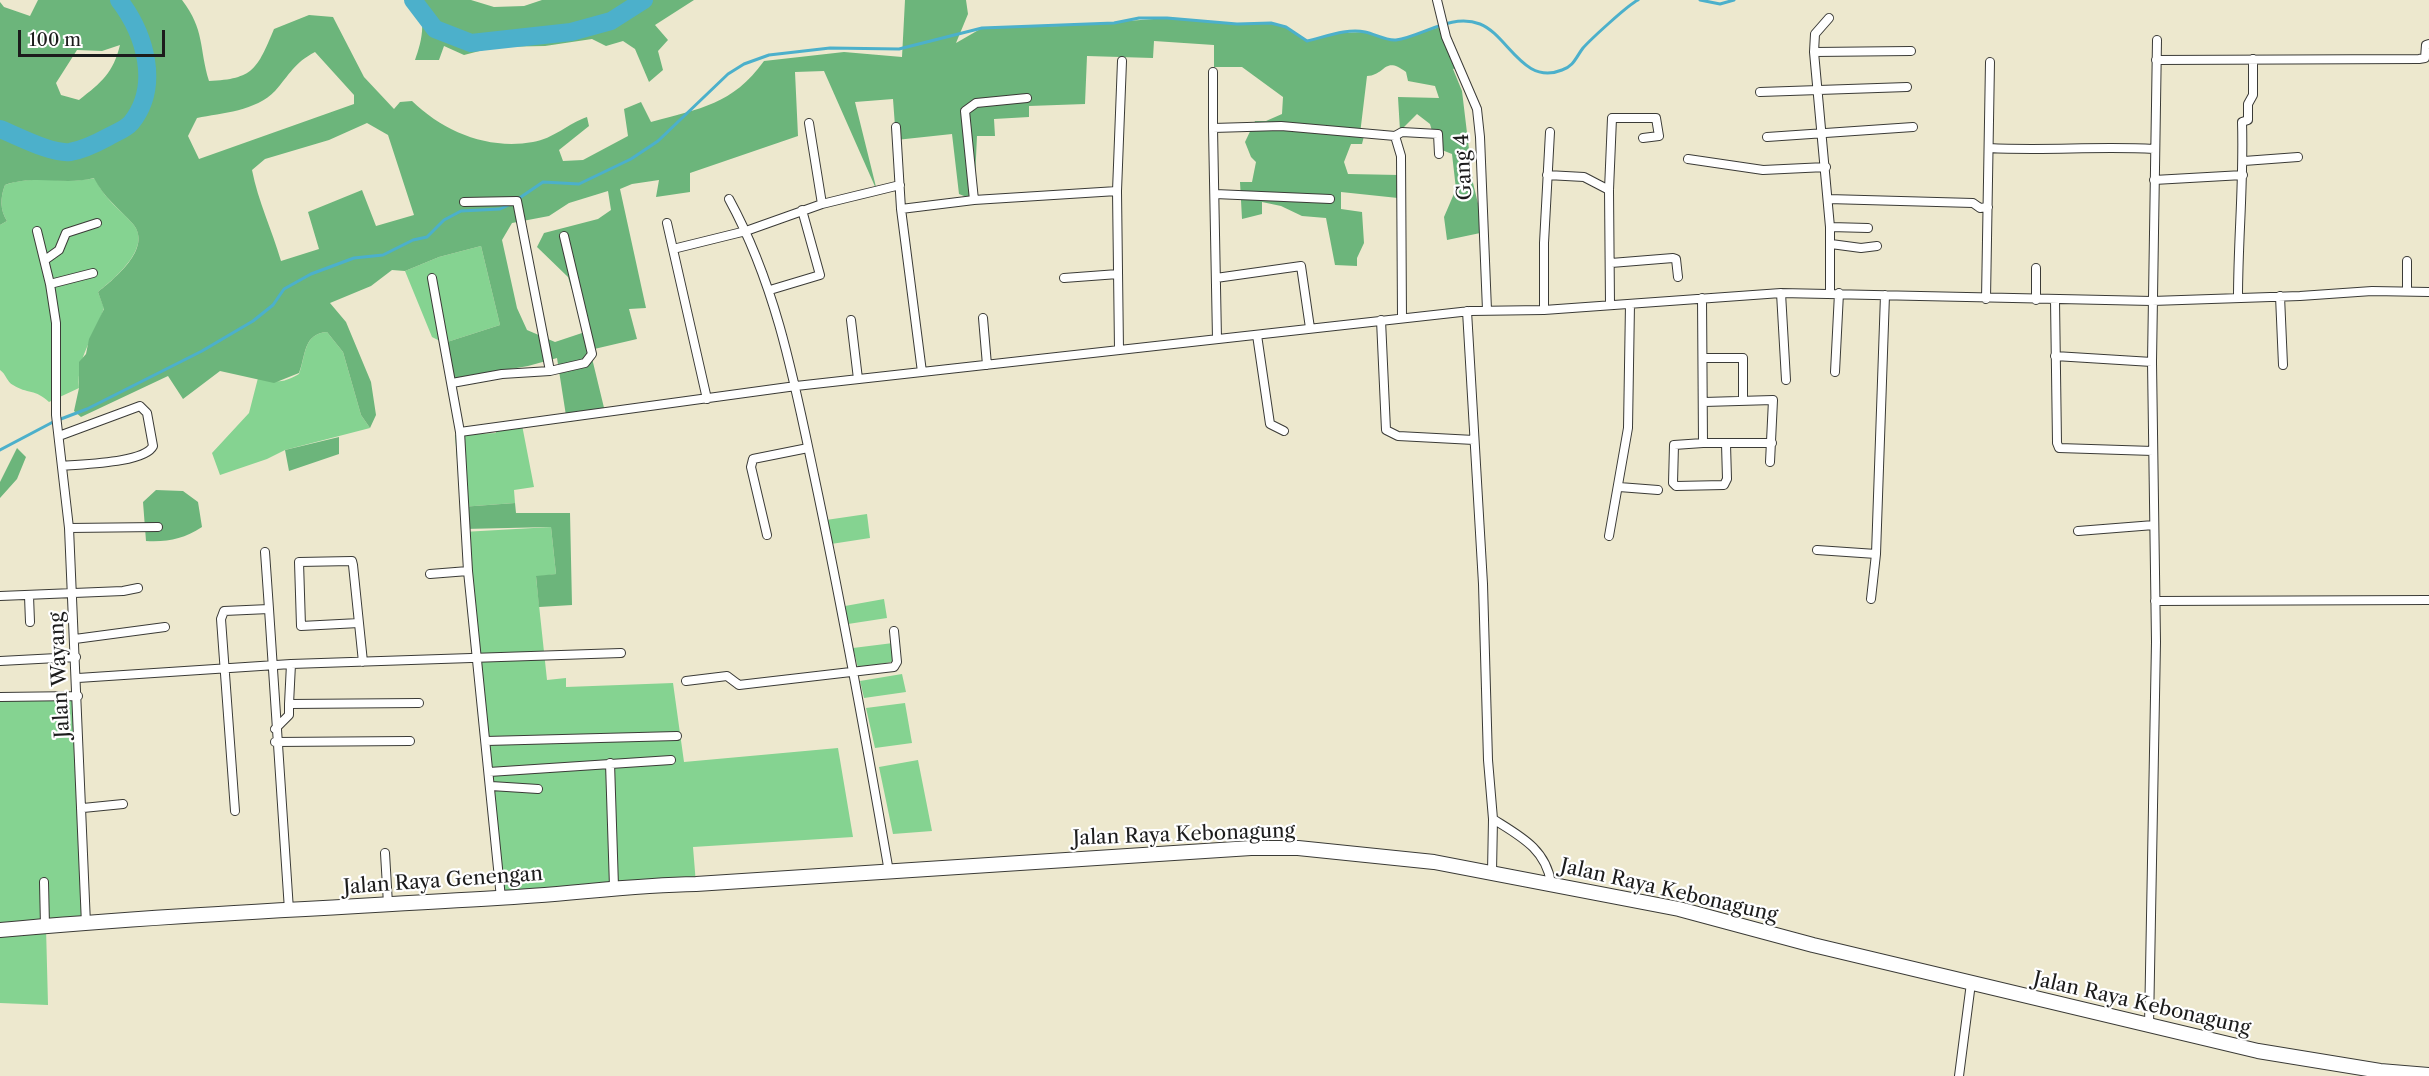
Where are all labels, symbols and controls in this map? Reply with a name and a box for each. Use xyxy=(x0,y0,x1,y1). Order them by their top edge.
scale bar xyxy=(21,18,168,56)
text: 100 m xyxy=(29,29,81,51)
street label: Gang 4 xyxy=(1450,133,1478,201)
street label: Jalan Wayang xyxy=(45,611,75,739)
street label: Jalan Raya Kebonagung xyxy=(1072,819,1296,851)
street label: Jalan Raya Kebonagung xyxy=(1558,854,1780,928)
street label: Jalan Raya Genengan xyxy=(342,862,544,900)
street label: Jalan Raya Kebonagung xyxy=(2031,967,2253,1041)

